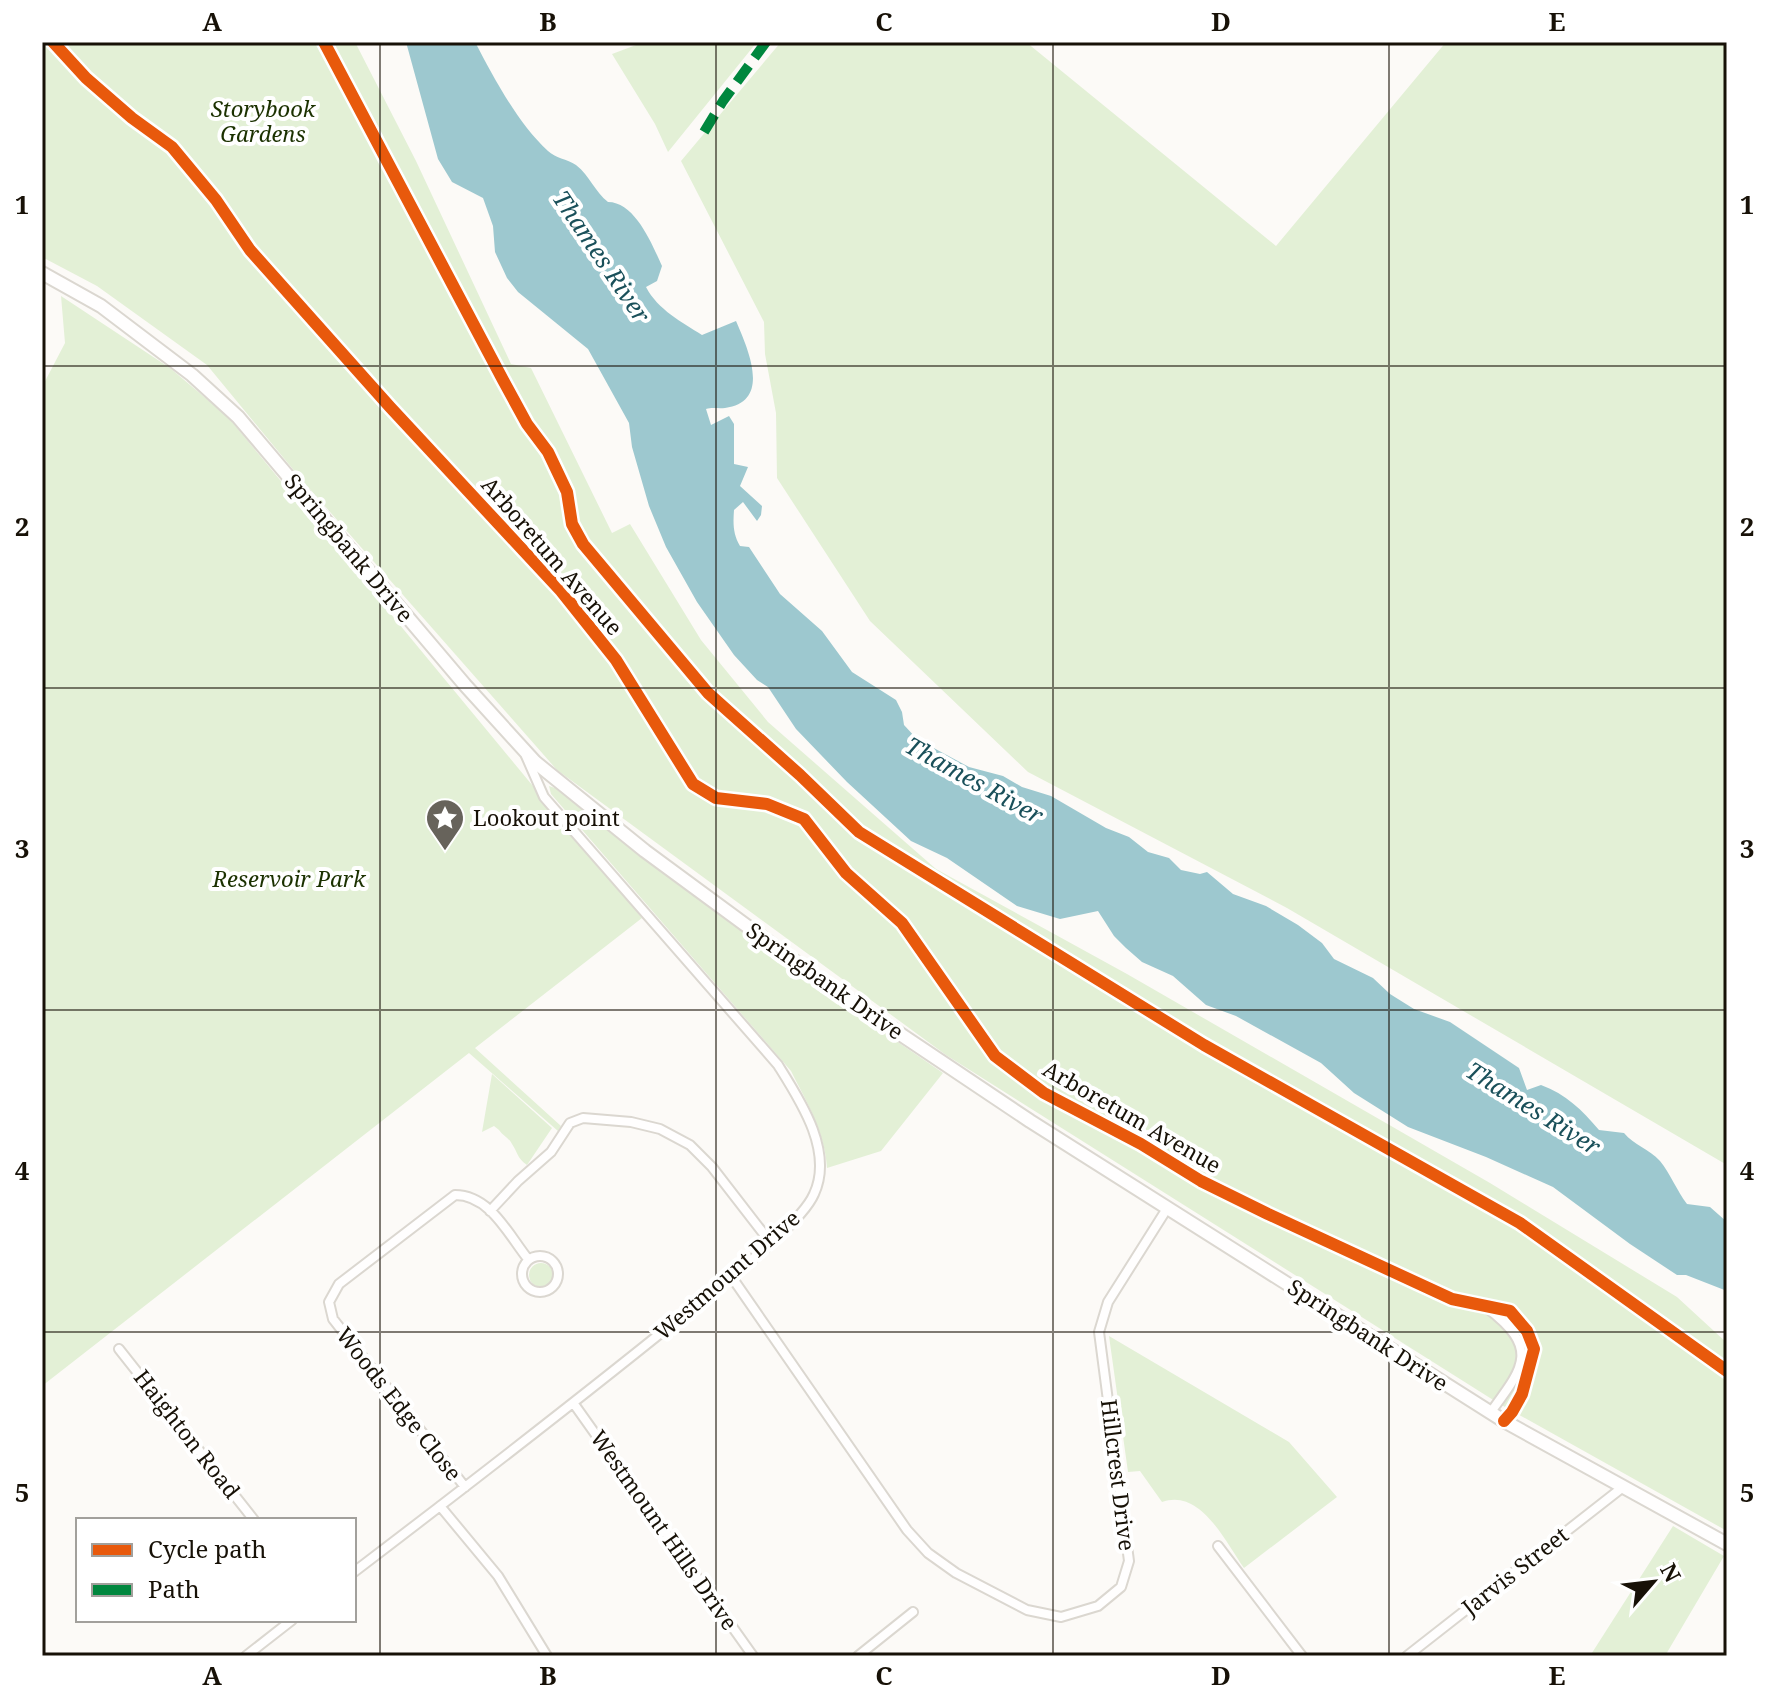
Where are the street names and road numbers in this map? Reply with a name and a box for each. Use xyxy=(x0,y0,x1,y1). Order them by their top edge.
street label: Springbank Drive xyxy=(279,467,421,628)
street label: Arboretum Avenue xyxy=(475,470,630,641)
street label: Springbank Drive xyxy=(741,915,910,1046)
street label: Arboretum Avenue xyxy=(1038,1053,1227,1179)
street label: Westmount Drive xyxy=(647,1203,806,1346)
street label: Springbank Drive xyxy=(1283,1271,1454,1397)
street label: Woods Edge Close xyxy=(330,1320,469,1487)
street label: Haighton Road xyxy=(128,1363,248,1504)
street label: Hillcrest Drive xyxy=(1095,1397,1143,1552)
street label: Westmount Hills Drive xyxy=(584,1423,745,1635)
street label: Jarvis Street xyxy=(1454,1519,1574,1622)

